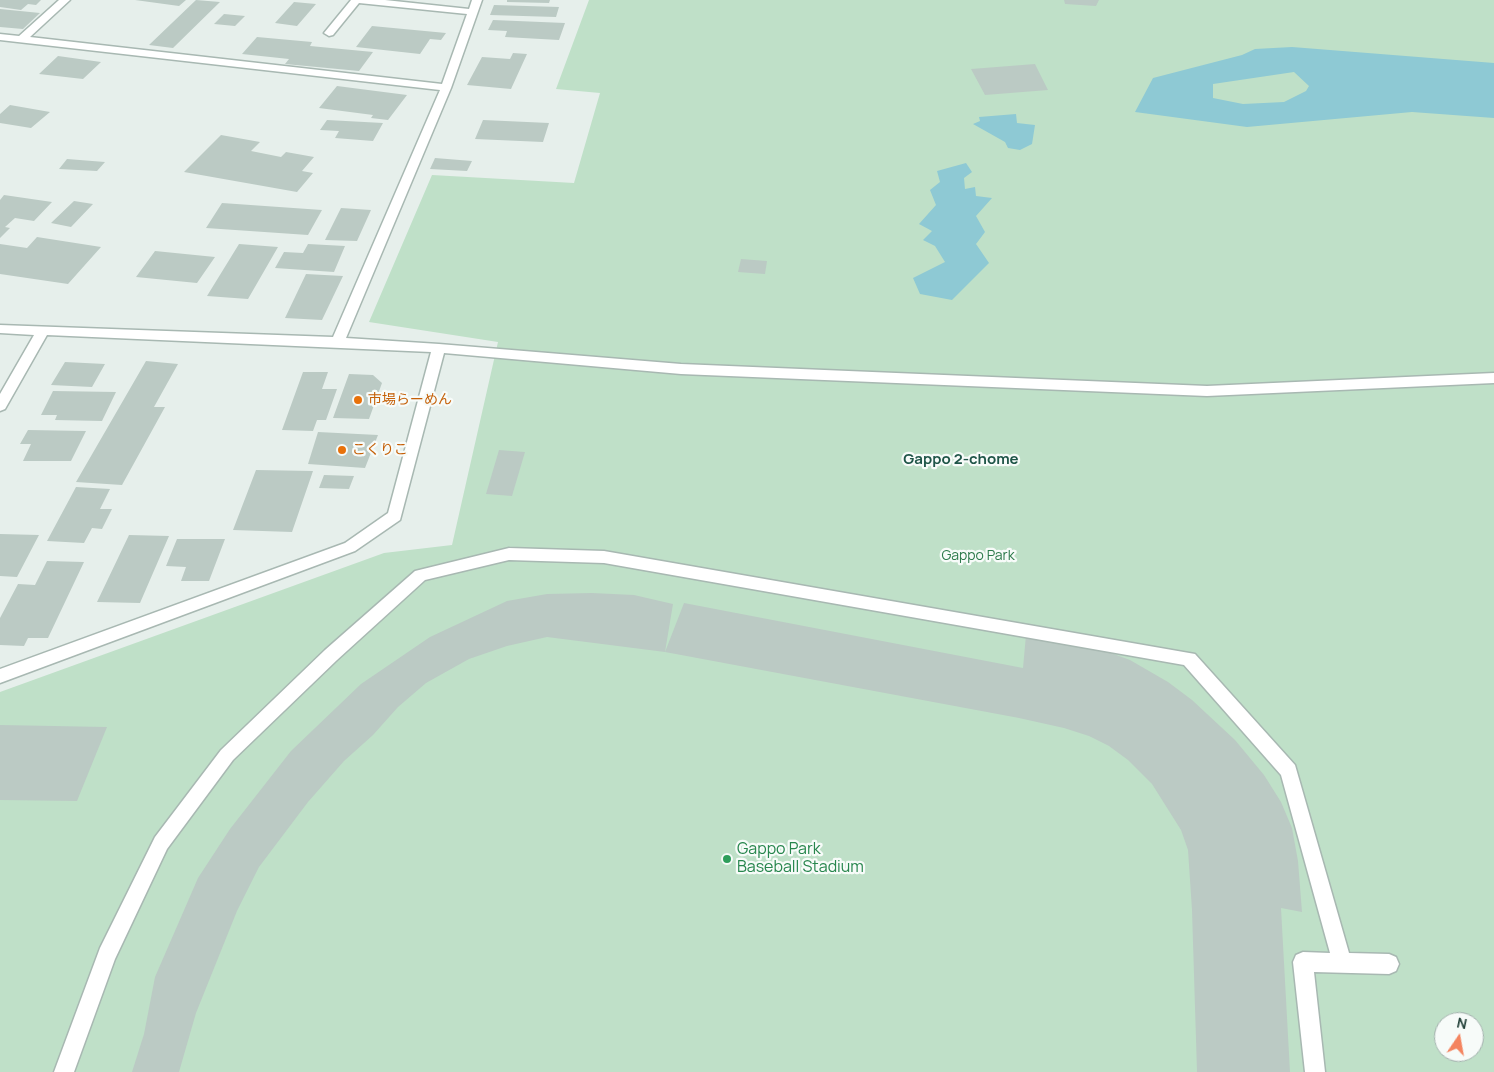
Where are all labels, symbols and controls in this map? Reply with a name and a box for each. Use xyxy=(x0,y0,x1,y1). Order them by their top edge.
place label: 市場らーめん xyxy=(368,392,452,408)
marker: 市場らーめん xyxy=(352,394,364,406)
place label: こくりこ xyxy=(352,442,408,458)
marker: こくりこ xyxy=(336,444,348,456)
district label: Gappo 2-chome xyxy=(903,451,1019,469)
park label: Gappo Park xyxy=(941,548,1015,564)
place label: Gappo Park Baseball Stadium xyxy=(737,840,864,878)
marker: Gappo Park Baseball Stadium xyxy=(721,853,733,865)
north arrow xyxy=(1434,1012,1484,1062)
text: N xyxy=(1455,1012,1469,1033)

